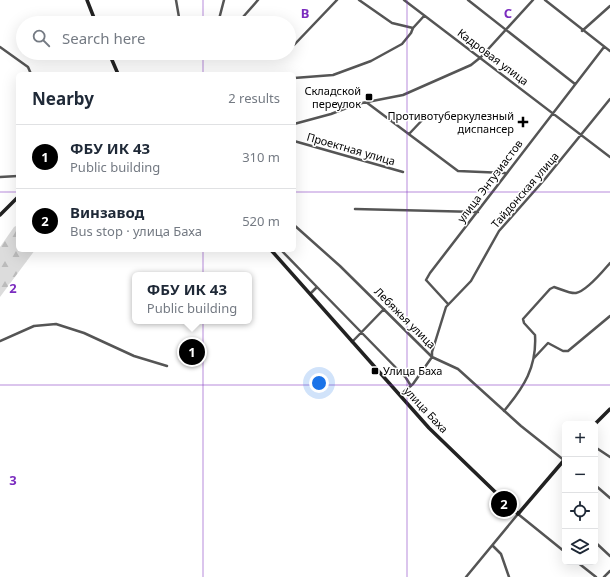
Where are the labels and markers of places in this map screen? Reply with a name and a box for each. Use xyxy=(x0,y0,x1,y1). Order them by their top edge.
place label: Складской переулок xyxy=(304,83,361,111)
marker: Складской переулок xyxy=(364,92,374,102)
place label: Противотуберкулезный диспансер xyxy=(388,108,514,136)
marker: Противотуберкулезный диспансер xyxy=(517,116,529,128)
pin: 1 xyxy=(179,337,205,367)
place label: Улица Баха xyxy=(383,363,442,378)
marker: Улица Баха xyxy=(370,366,380,376)
pin: 2 xyxy=(491,489,517,519)

